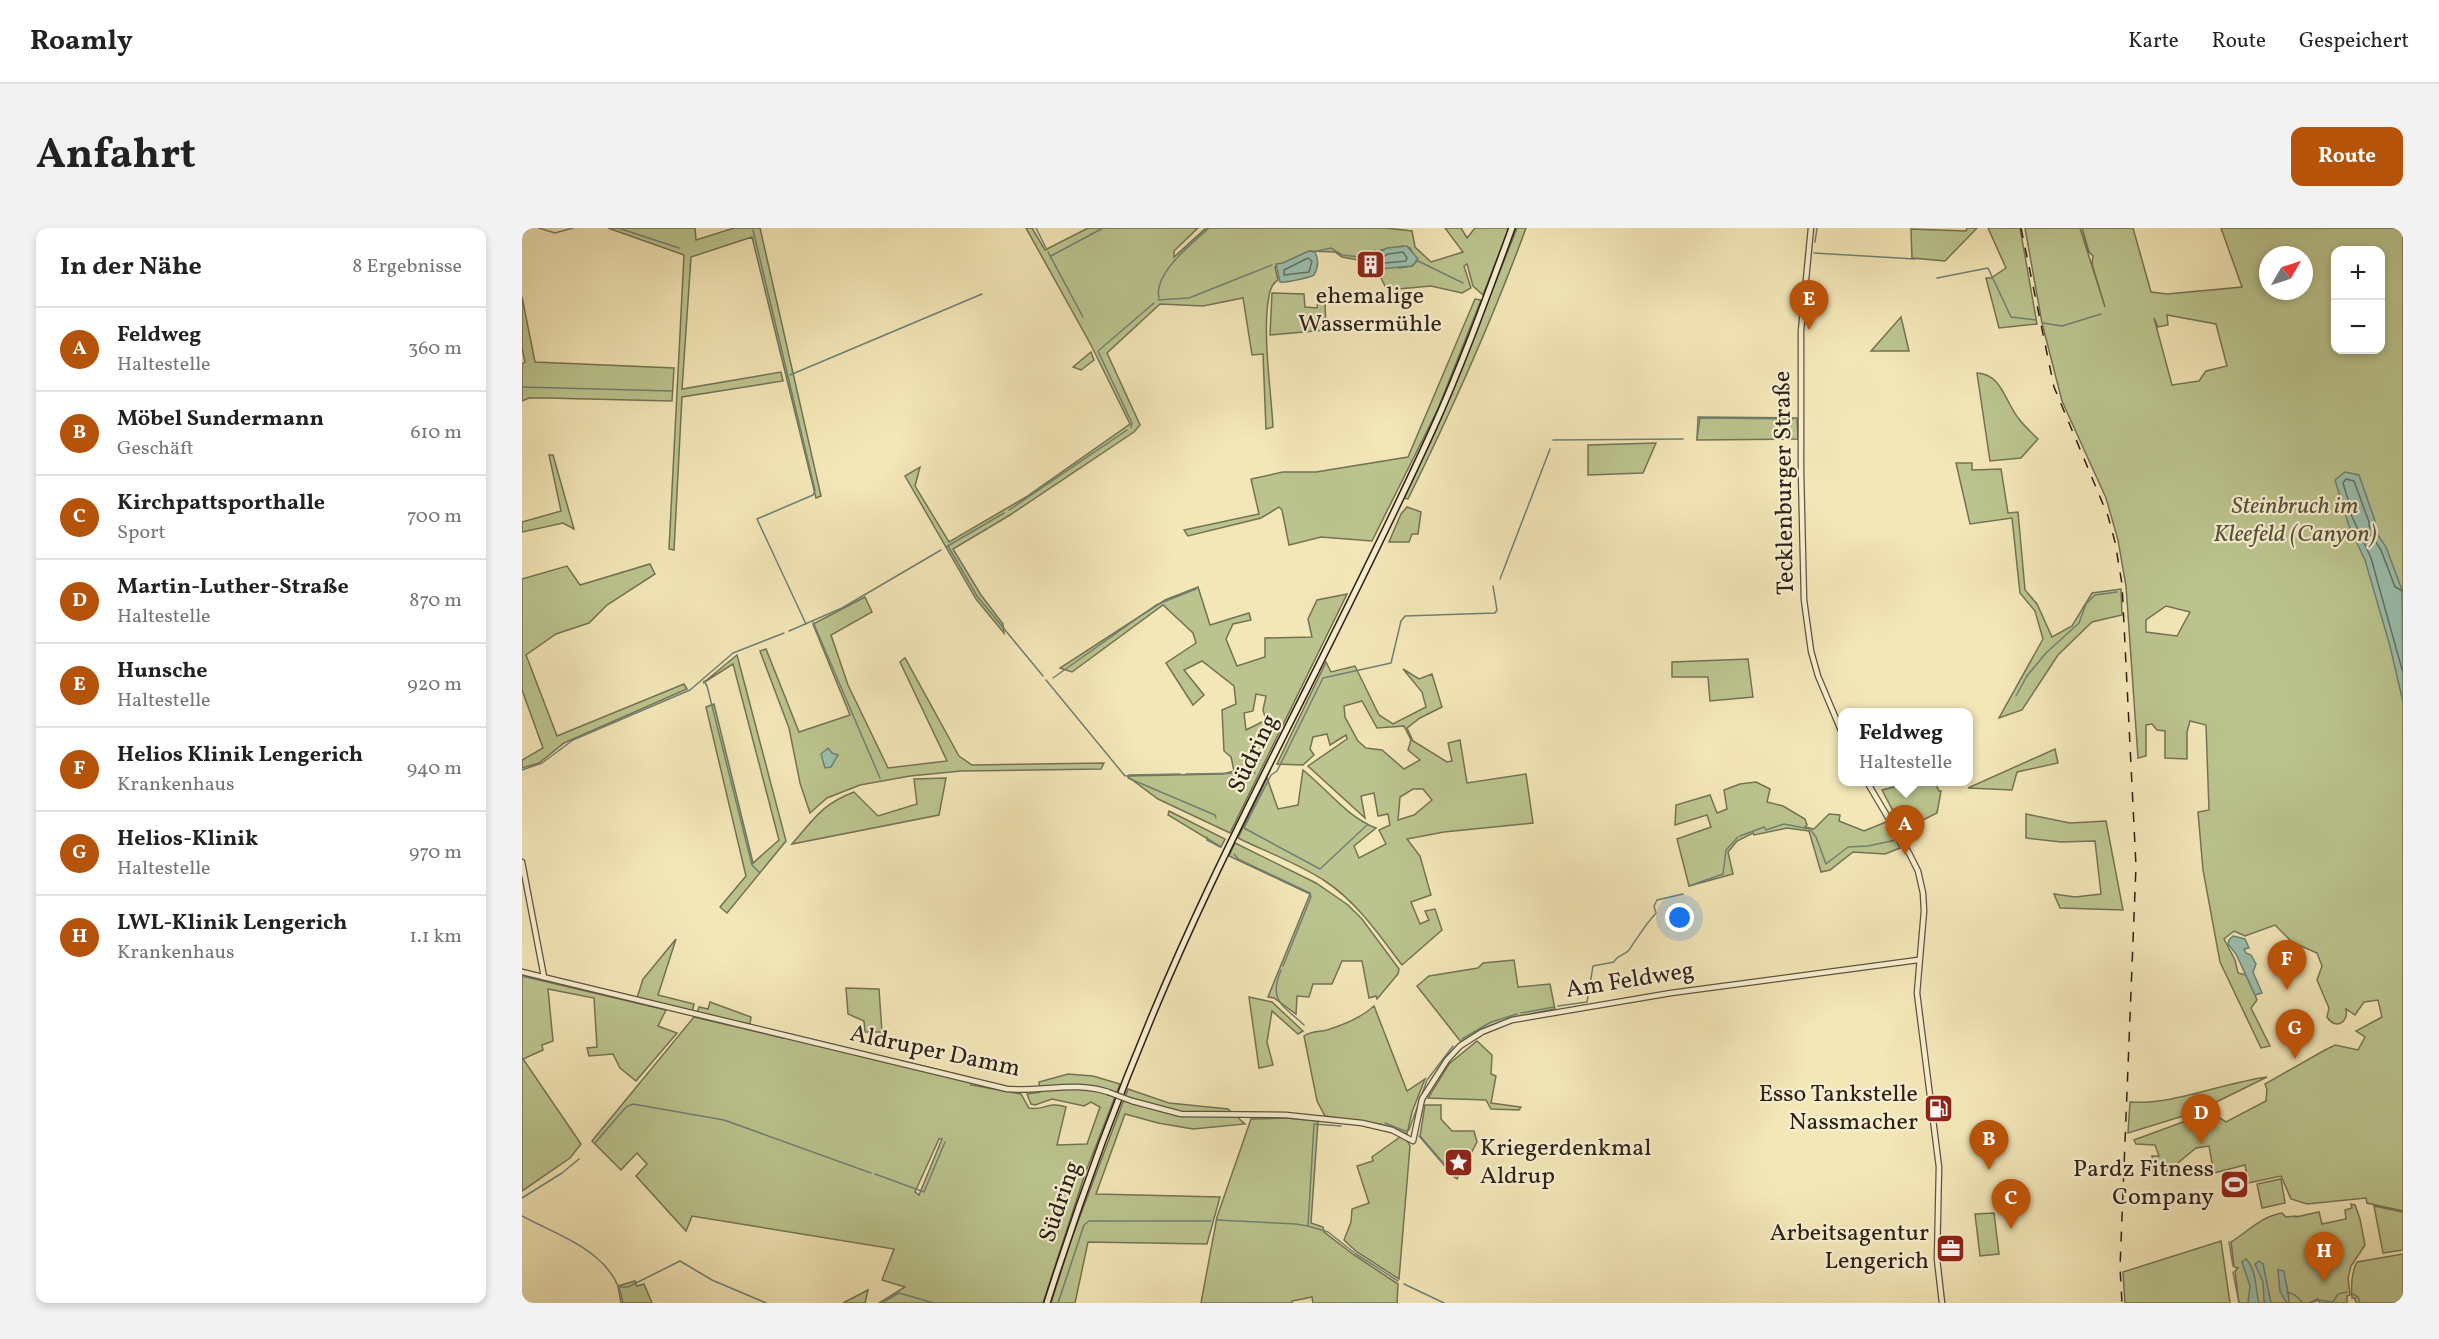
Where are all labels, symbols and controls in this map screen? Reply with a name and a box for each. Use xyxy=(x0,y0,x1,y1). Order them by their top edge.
text: Roamly xyxy=(30,22,133,61)
text: Karte xyxy=(2128,27,2179,56)
text: Route xyxy=(2212,27,2266,56)
text: Gespeichert xyxy=(2299,27,2409,56)
text: Anfahrt xyxy=(36,127,196,186)
button: Route xyxy=(2291,127,2403,186)
north arrow xyxy=(2259,246,2313,300)
map controls xyxy=(2331,246,2385,354)
button: + xyxy=(2331,246,2385,300)
building icon: ehemalige Wassermühle xyxy=(1354,248,1386,280)
text: In der Nähe xyxy=(60,249,202,285)
text: 8 Ergebnisse xyxy=(352,253,462,281)
place label: ehemalige Wassermühle xyxy=(1298,280,1442,342)
pin: E xyxy=(1790,280,1828,330)
button: − xyxy=(2331,300,2385,354)
text: Feldweg xyxy=(117,320,201,351)
text: A xyxy=(72,335,87,363)
text: 360 m xyxy=(408,335,462,363)
text: Haltestelle xyxy=(117,351,211,379)
street label: Tecklenburger Straße xyxy=(1766,370,1804,596)
text: Möbel Sundermann xyxy=(117,404,324,435)
text: B xyxy=(73,419,86,447)
text: 610 m xyxy=(410,419,462,447)
text: Geschäft xyxy=(117,435,194,463)
text: Kirchpattsporthalle xyxy=(117,488,325,519)
park label: Steinbruch im Kleefeld (Canyon) xyxy=(2213,490,2377,552)
text: C xyxy=(73,503,86,531)
text: 700 m xyxy=(407,503,462,531)
text: Sport xyxy=(117,519,166,547)
text: Martin-Luther-Straße xyxy=(117,572,349,603)
text: D xyxy=(72,587,87,615)
text: 870 m xyxy=(409,587,462,615)
text: Haltestelle xyxy=(117,603,211,631)
text: Hunsche xyxy=(117,656,207,687)
text: E xyxy=(73,671,86,699)
text: 920 m xyxy=(407,671,462,699)
text: Haltestelle xyxy=(117,687,211,715)
popup xyxy=(1838,708,1973,786)
street label: Südring xyxy=(1220,709,1288,799)
text: Feldweg xyxy=(1859,718,1943,749)
text: Helios Klinik Lengerich xyxy=(117,740,363,771)
text: Haltestelle xyxy=(1859,749,1952,777)
text: F xyxy=(74,755,85,783)
text: 940 m xyxy=(407,755,462,783)
text: Krankenhaus xyxy=(117,771,235,799)
pin: A xyxy=(1886,806,1924,855)
text: Helios-Klinik xyxy=(117,824,258,855)
text: G xyxy=(72,839,87,867)
text: 970 m xyxy=(409,839,462,867)
text: Haltestelle xyxy=(117,855,211,883)
your location xyxy=(1665,903,1694,932)
text: LWL-Klinik Lengerich xyxy=(117,908,347,939)
text: H xyxy=(72,923,87,951)
text: 1.1 km xyxy=(409,923,462,951)
text: Krankenhaus xyxy=(117,939,235,967)
pin: F xyxy=(2268,940,2306,990)
street label: Am Feldweg xyxy=(1564,954,1696,1008)
pin: G xyxy=(2276,1010,2314,1059)
street label: Aldruper Damm xyxy=(847,1017,1023,1087)
place label: Esso Tankstelle Nassmacher xyxy=(1759,1078,1918,1140)
fuel station icon: Esso Tankstelle Nassmacher xyxy=(1923,1093,1955,1125)
pin: D xyxy=(2182,1094,2220,1144)
pin: B xyxy=(1970,1120,2008,1170)
place label: Kriegerdenkmal Aldrup xyxy=(1480,1132,1651,1194)
place icon: Kriegerdenkmal Aldrup xyxy=(1443,1147,1475,1179)
place label: Pardz Fitness Company xyxy=(2073,1153,2214,1215)
street label: Südring xyxy=(1031,1157,1091,1247)
sports icon: Pardz Fitness Company xyxy=(2219,1168,2251,1200)
pin: C xyxy=(1992,1180,2030,1229)
place label: Arbeitsagentur Lengerich xyxy=(1770,1217,1929,1279)
office icon: Arbeitsagentur Lengerich xyxy=(1934,1232,1966,1264)
pin: H xyxy=(2304,1232,2344,1282)

